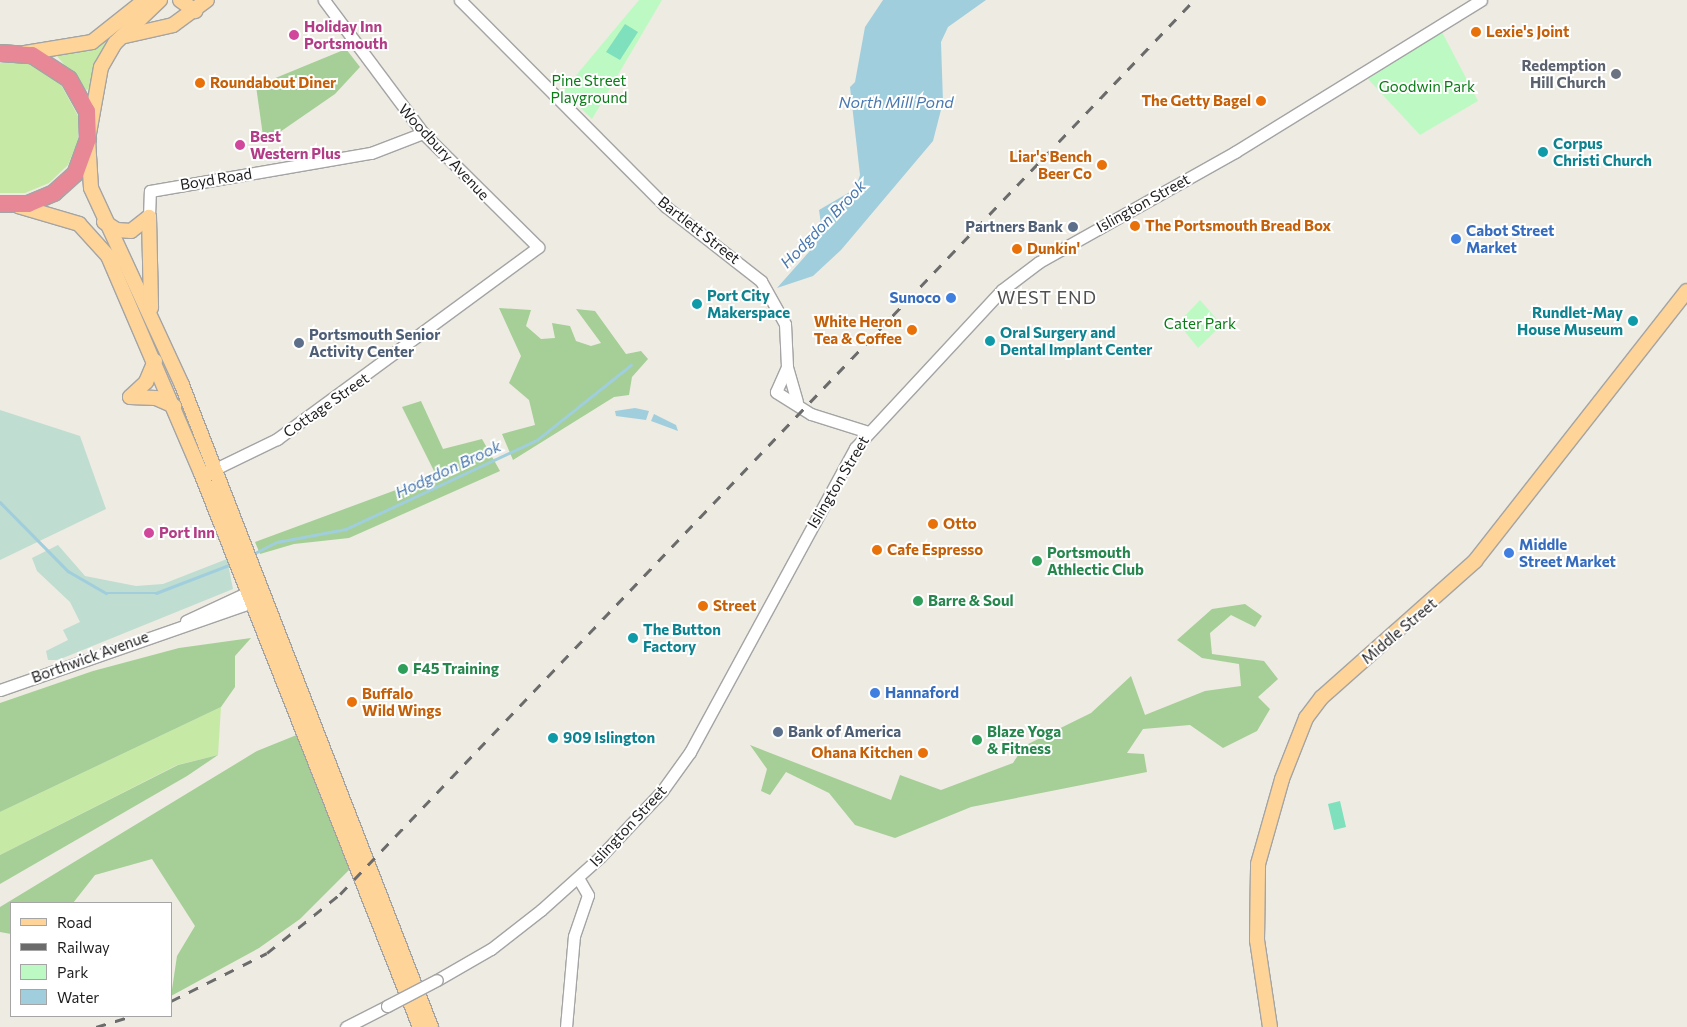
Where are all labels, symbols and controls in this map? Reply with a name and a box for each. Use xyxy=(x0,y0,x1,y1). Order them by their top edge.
place label: Holiday Inn Portsmouth xyxy=(304,17,388,52)
place label: Lexie's Joint xyxy=(1486,23,1569,41)
marker: Lexie's Joint xyxy=(1470,26,1482,38)
marker: Holiday Inn Portsmouth xyxy=(288,29,300,41)
place label: Redemption Hill Church xyxy=(1522,56,1606,91)
marker: Redemption Hill Church xyxy=(1610,68,1622,80)
park label: Pine Street Playground xyxy=(551,71,627,106)
place label: Roundabout Diner xyxy=(210,74,336,92)
marker: Roundabout Diner xyxy=(194,77,206,89)
park label: Goodwin Park xyxy=(1379,78,1475,96)
water label: North Mill Pond xyxy=(838,92,954,112)
place label: The Getty Bagel xyxy=(1141,92,1251,110)
marker: The Getty Bagel xyxy=(1255,95,1267,107)
street label: Woodbury Avenue xyxy=(395,100,493,204)
place label: Best Western Plus xyxy=(250,127,341,162)
place label: Corpus Christi Church xyxy=(1553,134,1652,169)
marker: Best Western Plus xyxy=(234,139,246,151)
marker: Corpus Christi Church xyxy=(1537,146,1549,158)
place label: Liar's Bench Beer Co xyxy=(1009,147,1092,182)
marker: Liar's Bench Beer Co xyxy=(1096,159,1108,171)
street label: Boyd Road xyxy=(179,164,253,194)
street label: Islington Street xyxy=(1093,170,1193,236)
water label: Hodgdon Brook xyxy=(776,176,870,272)
street label: Bartlett Street xyxy=(655,192,743,268)
place label: The Portsmouth Bread Box xyxy=(1145,217,1331,235)
place label: Partners Bank xyxy=(965,218,1063,236)
marker: The Portsmouth Bread Box xyxy=(1129,220,1141,232)
marker: Partners Bank xyxy=(1067,221,1079,233)
place label: Cabot Street Market xyxy=(1466,221,1554,256)
marker: Cabot Street Market xyxy=(1450,233,1462,245)
place label: Dunkin' xyxy=(1027,240,1080,258)
marker: Dunkin' xyxy=(1011,243,1023,255)
place label: Port City Makerspace xyxy=(707,286,790,321)
district label: WEST END xyxy=(996,286,1098,308)
place label: Sunoco xyxy=(890,289,941,307)
marker: Sunoco xyxy=(945,292,957,304)
marker: Port City Makerspace xyxy=(691,298,703,310)
place label: Rundlet-May House Museum xyxy=(1517,303,1623,338)
place label: White Heron Tea & Coffee xyxy=(814,312,902,347)
park label: Cater Park xyxy=(1164,315,1236,333)
marker: Rundlet-May House Museum xyxy=(1627,315,1639,327)
place label: Oral Surgery and Dental Implant Center xyxy=(1000,323,1153,358)
marker: White Heron Tea & Coffee xyxy=(906,324,918,336)
place label: Portsmouth Senior Activity Center xyxy=(309,325,440,360)
marker: Oral Surgery and Dental Implant Center xyxy=(984,335,996,347)
marker: Portsmouth Senior Activity Center xyxy=(293,337,305,349)
street label: Cottage Street xyxy=(280,369,372,441)
street label: Islington Street xyxy=(803,433,873,531)
water label: Hodgdon Brook xyxy=(392,436,504,502)
place label: Otto xyxy=(943,515,977,533)
marker: Otto xyxy=(927,518,939,530)
place label: Port Inn xyxy=(159,524,215,542)
marker: Port Inn xyxy=(143,527,155,539)
place label: Middle Street Market xyxy=(1519,535,1616,570)
place label: Cafe Espresso xyxy=(887,541,983,559)
place label: Portsmouth Athlectic Club xyxy=(1047,543,1144,578)
marker: Cafe Espresso xyxy=(871,544,883,556)
marker: Middle Street Market xyxy=(1503,547,1515,559)
marker: Portsmouth Athlectic Club xyxy=(1031,555,1043,567)
place label: Barre & Soul xyxy=(928,592,1014,610)
street label: Middle Street xyxy=(1358,594,1440,668)
marker: Barre & Soul xyxy=(912,595,924,607)
place label: Street xyxy=(713,597,756,615)
marker: Street xyxy=(697,600,709,612)
place label: The Button Factory xyxy=(643,620,721,655)
street label: Borthwick Avenue xyxy=(29,627,151,687)
marker: The Button Factory xyxy=(627,632,639,644)
place label: F45 Training xyxy=(413,660,499,678)
marker: F45 Training xyxy=(397,663,409,675)
place label: Buffalo Wild Wings xyxy=(362,684,441,719)
place label: Hannaford xyxy=(885,684,959,702)
marker: Hannaford xyxy=(869,687,881,699)
marker: Buffalo Wild Wings xyxy=(346,696,358,708)
place label: Blaze Yoga & Fitness xyxy=(987,722,1061,757)
place label: Bank of America xyxy=(788,723,901,741)
marker: Bank of America xyxy=(772,726,784,738)
place label: 909 Islington xyxy=(563,729,655,747)
marker: 909 Islington xyxy=(547,732,559,744)
marker: Blaze Yoga & Fitness xyxy=(971,734,983,746)
place label: Ohana Kitchen xyxy=(811,744,913,762)
marker: Ohana Kitchen xyxy=(917,747,929,759)
street label: Islington Street xyxy=(586,782,670,870)
legend xyxy=(10,902,172,1017)
text: Road xyxy=(57,913,92,931)
text: Railway xyxy=(57,938,110,956)
text: Park xyxy=(57,963,88,981)
text: Water xyxy=(57,988,99,1006)

